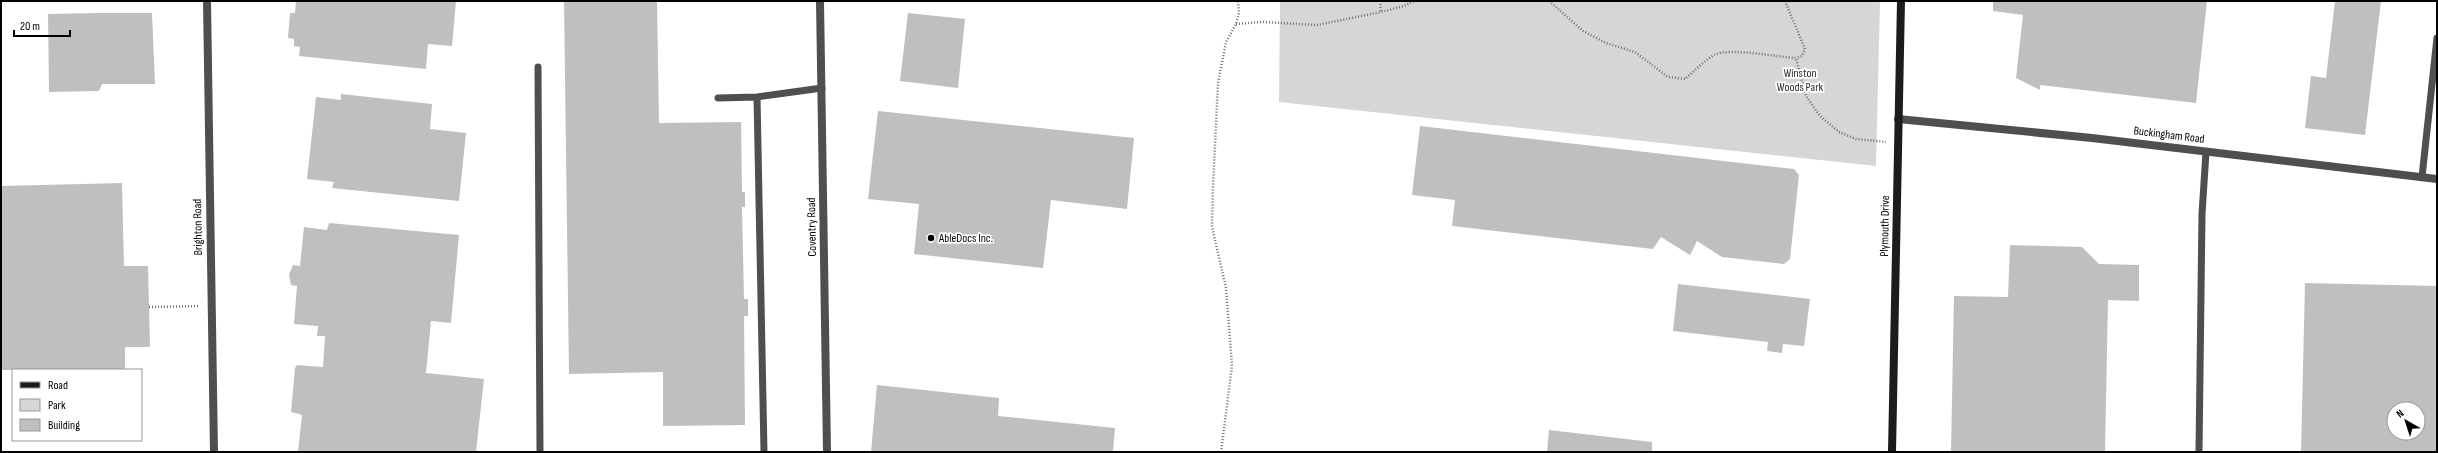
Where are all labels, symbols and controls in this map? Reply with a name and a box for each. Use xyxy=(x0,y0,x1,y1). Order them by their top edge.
scale bar xyxy=(14,12,70,38)
text: 20 m xyxy=(20,19,40,34)
park label: Winston Woods Park xyxy=(1777,66,1824,95)
street label: Buckingham Road xyxy=(2133,123,2205,147)
street label: Plymouth Drive xyxy=(1877,195,1893,257)
street label: Coventry Road xyxy=(804,197,820,257)
street label: Brighton Road xyxy=(190,199,206,255)
place label: AbleDocs Inc. xyxy=(938,231,993,246)
marker: AbleDocs Inc. xyxy=(926,233,936,243)
legend xyxy=(12,369,142,441)
text: Road xyxy=(48,378,68,393)
text: Park xyxy=(48,398,66,413)
north arrow xyxy=(2386,401,2426,441)
text: N xyxy=(2394,407,2406,421)
text: Building xyxy=(48,418,80,433)

